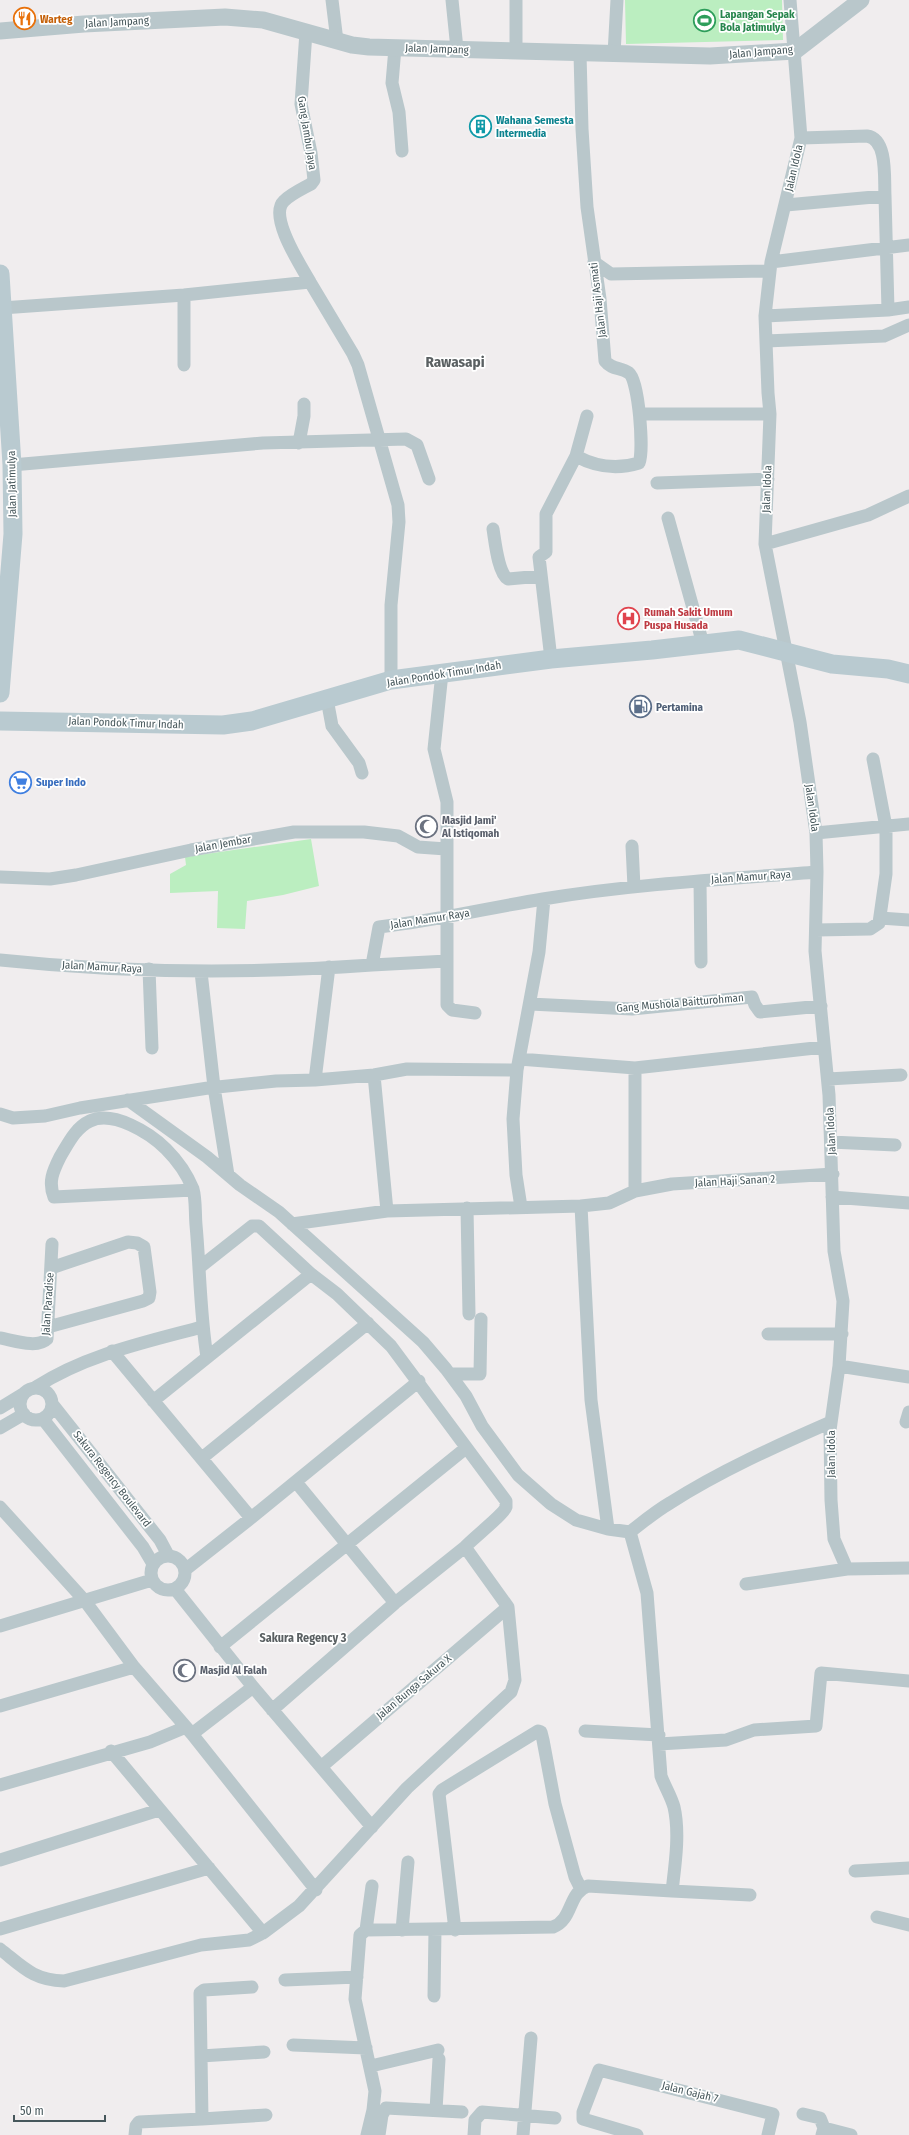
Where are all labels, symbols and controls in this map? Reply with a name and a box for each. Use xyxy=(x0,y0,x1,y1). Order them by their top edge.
restaurant icon: Warteg xyxy=(11,6,37,32)
sports icon: Lapangan Sepak Bola Jatimulya xyxy=(691,7,717,33)
place label: Lapangan Sepak Bola Jatimulya xyxy=(720,8,795,34)
place label: Warteg xyxy=(40,13,73,26)
street label: Jalan Jampang xyxy=(85,14,150,30)
street label: Jalan Jampang xyxy=(405,41,470,57)
street label: Jalan Jampang xyxy=(729,43,794,61)
street label: Gang Jambu Jaya xyxy=(295,95,319,171)
building icon: Wahana Semesta Intermedia xyxy=(468,113,494,139)
place label: Wahana Semesta Intermedia xyxy=(496,114,574,140)
street label: Jalan Idola xyxy=(782,143,806,193)
street label: Jalan Haji Asmati xyxy=(587,261,609,338)
district label: Rawasapi xyxy=(425,353,485,371)
street label: Jalan Jatimulya xyxy=(5,450,19,518)
street label: Jalan Idola xyxy=(760,465,774,513)
hospital icon: Rumah Sakit Umum Puspa Husada xyxy=(615,605,641,631)
place label: Rumah Sakit Umum Puspa Husada xyxy=(644,606,733,632)
street label: Jalan Pondok Timur Indah xyxy=(386,659,502,689)
fuel station icon: Pertamina xyxy=(628,694,654,720)
place label: Pertamina xyxy=(656,701,703,714)
street label: Jalan Pondok Timur Indah xyxy=(68,714,184,732)
supermarket icon: Super Indo xyxy=(8,769,34,795)
place label: Super Indo xyxy=(36,776,86,789)
street label: Jalan Idola xyxy=(802,783,822,833)
mosque icon: Masjid Jami' Al Istiqomah xyxy=(414,813,440,839)
place label: Masjid Jami' Al Istiqomah xyxy=(441,814,499,840)
street label: Jalan Jembar xyxy=(194,833,252,855)
street label: Jalan Mamur Raya xyxy=(711,868,791,886)
street label: Jalan Mamur Raya xyxy=(389,906,471,932)
street label: Jalan Mamur Raya xyxy=(62,958,142,976)
street label: Gang Mushola Baitturohman xyxy=(616,991,744,1015)
street label: Jalan Idola xyxy=(823,1107,839,1155)
street label: Jalan Haji Sanan 2 xyxy=(695,1172,776,1190)
street label: Jalan Paradise xyxy=(39,1272,57,1336)
street label: Sakura Regency Boulevard xyxy=(71,1428,153,1530)
street label: Jalan Idola xyxy=(825,1430,838,1478)
district label: Sakura Regency 3 xyxy=(260,1631,347,1645)
street label: Jalan Bunga Sakura X xyxy=(374,1651,455,1722)
mosque icon: Masjid Al Falah xyxy=(172,1657,198,1683)
place label: Masjid Al Falah xyxy=(200,1664,267,1677)
street label: Jalan Gajah 7 xyxy=(661,2079,720,2105)
scale bar xyxy=(14,2097,105,2123)
text: 50 m xyxy=(20,2104,44,2118)

